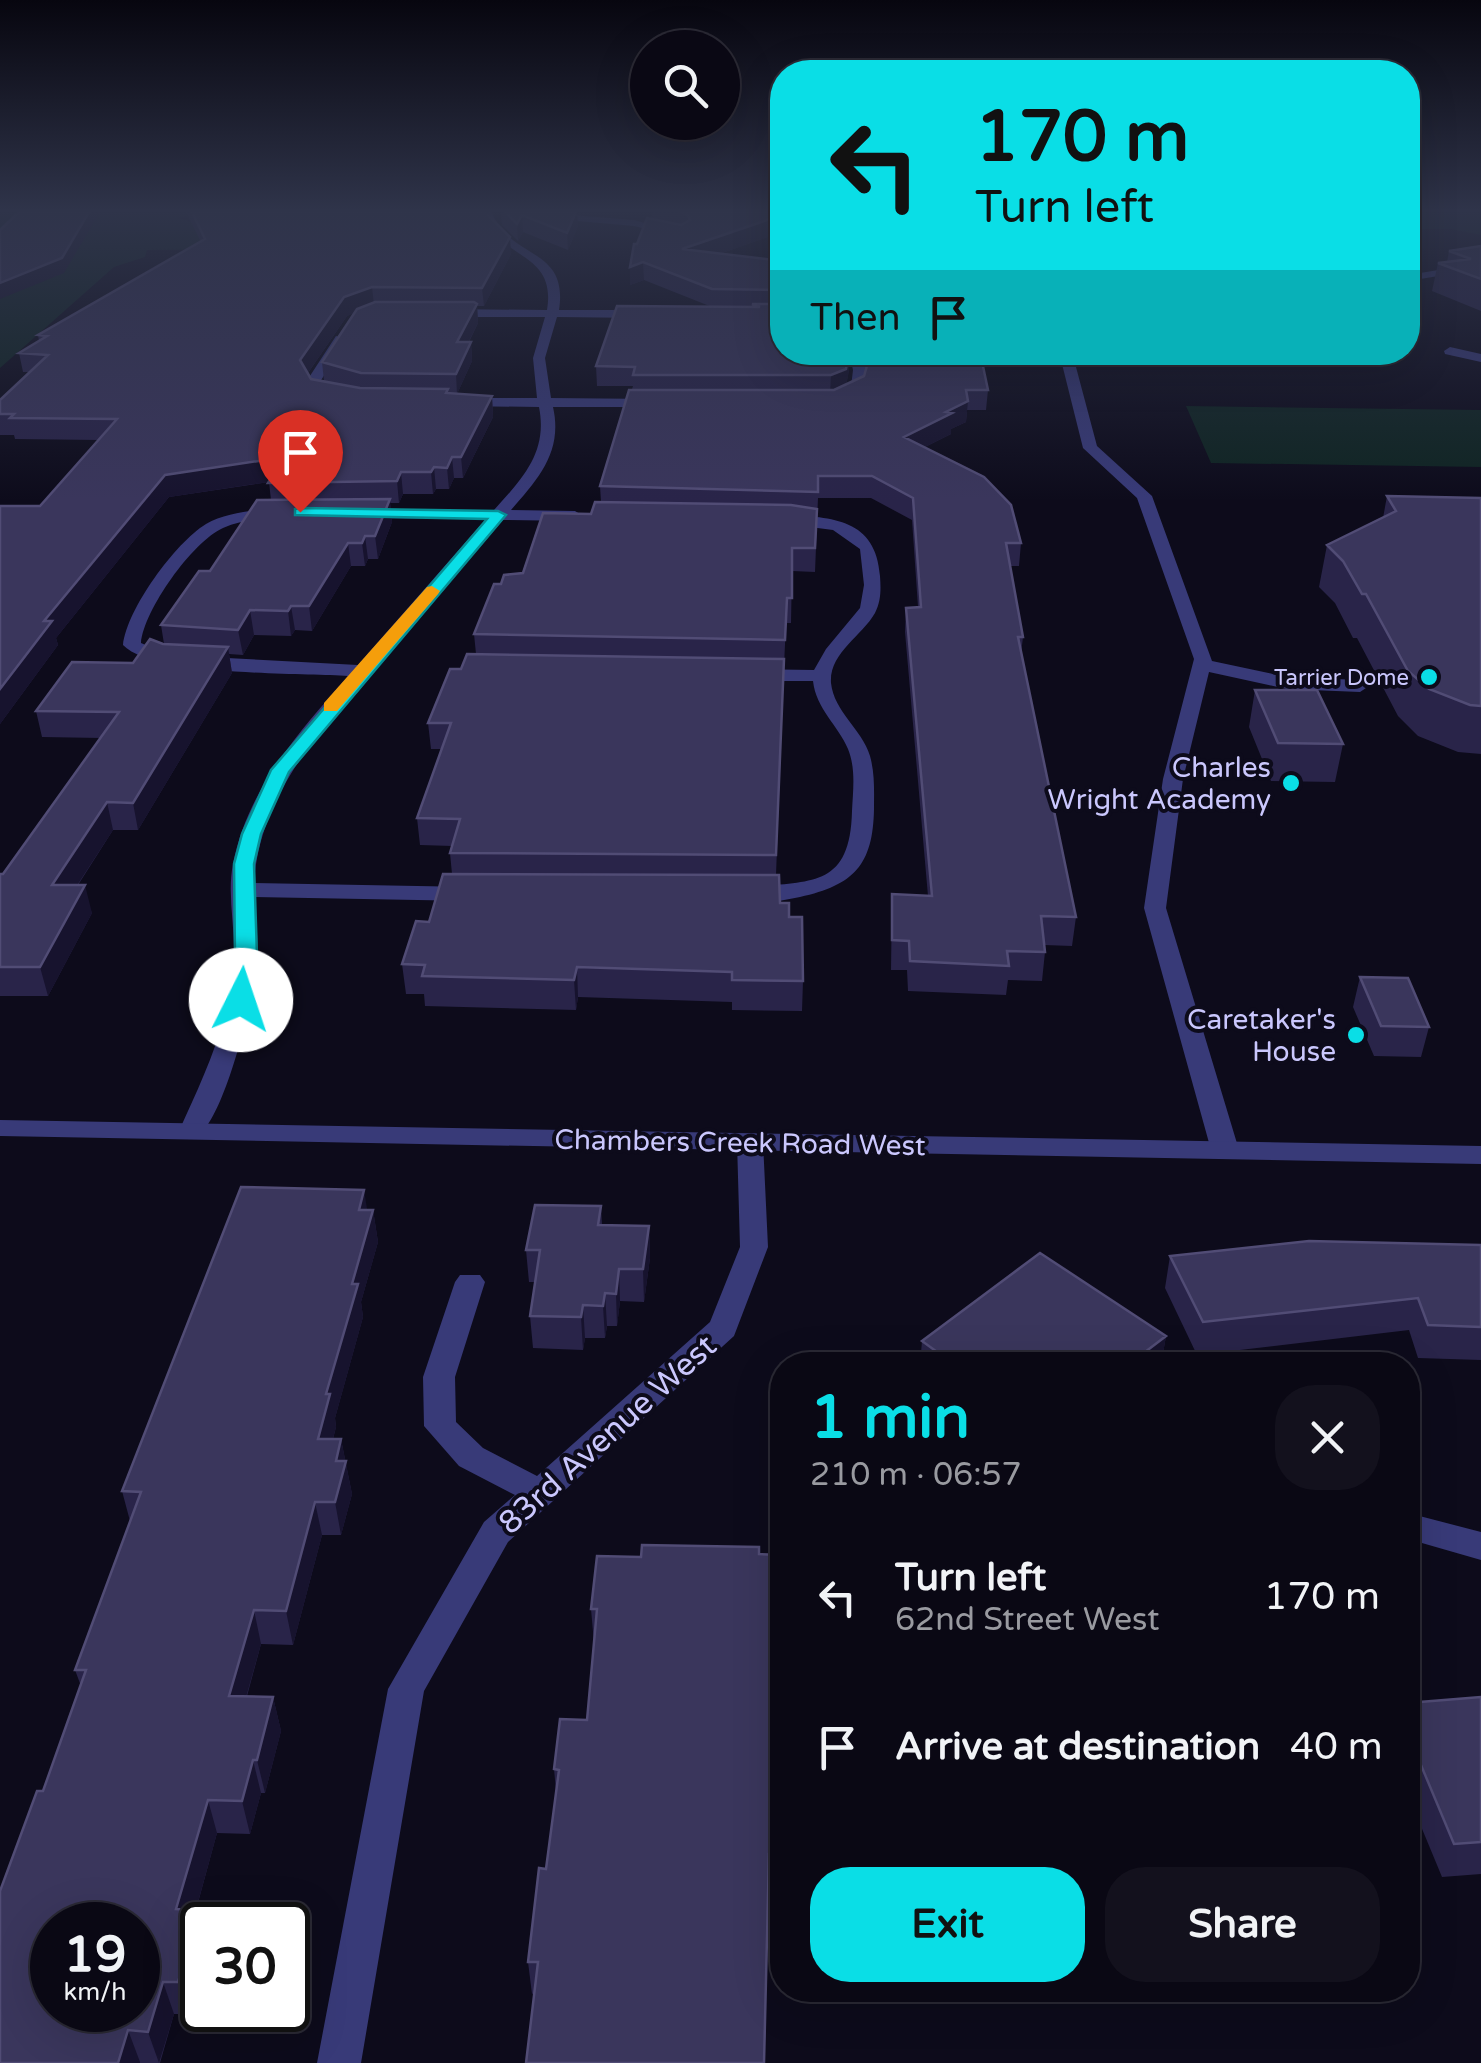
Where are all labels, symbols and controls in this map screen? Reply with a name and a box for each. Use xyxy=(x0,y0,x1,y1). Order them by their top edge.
map controls xyxy=(630,30,740,140)
button: search xyxy=(630,30,740,140)
text: 170 m xyxy=(975,96,1189,180)
icon: left xyxy=(810,100,940,230)
text: Turn left xyxy=(975,181,1154,235)
icon: arrive xyxy=(921,290,976,345)
text: Then xyxy=(810,295,901,341)
pin xyxy=(258,410,343,513)
icon: arrive xyxy=(273,425,328,480)
place label: Tarrier Dome xyxy=(1274,665,1409,691)
marker: Tarrier Dome xyxy=(1418,666,1440,688)
place label: Charles Wright Academy xyxy=(1047,751,1271,817)
marker: Charles Wright Academy xyxy=(1280,772,1302,794)
position arrow xyxy=(189,948,293,1052)
place label: Caretaker's House xyxy=(1187,1003,1336,1069)
marker: Caretaker's House xyxy=(1345,1024,1367,1046)
street label: Chambers Creek Road West xyxy=(554,1123,926,1163)
street label: 83rd Avenue West xyxy=(491,1327,724,1542)
text: 1 min xyxy=(810,1382,970,1454)
button: close xyxy=(1275,1385,1380,1490)
text: 210 m · 06:57 xyxy=(810,1456,1022,1494)
text: Turn left xyxy=(895,1555,1046,1601)
icon: left xyxy=(810,1570,865,1625)
text: 170 m xyxy=(1264,1574,1380,1620)
text: 62nd Street West xyxy=(895,1601,1159,1639)
icon: arrive xyxy=(810,1720,865,1775)
text: Arrive at destination xyxy=(895,1724,1260,1770)
text: 40 m xyxy=(1290,1724,1383,1770)
button: Exit xyxy=(810,1867,1085,1982)
button: Share xyxy=(1105,1867,1380,1982)
speed limit sign: 30 xyxy=(180,1902,310,2032)
text: 19 xyxy=(64,1925,126,1985)
text: km/h xyxy=(64,1977,126,2007)

